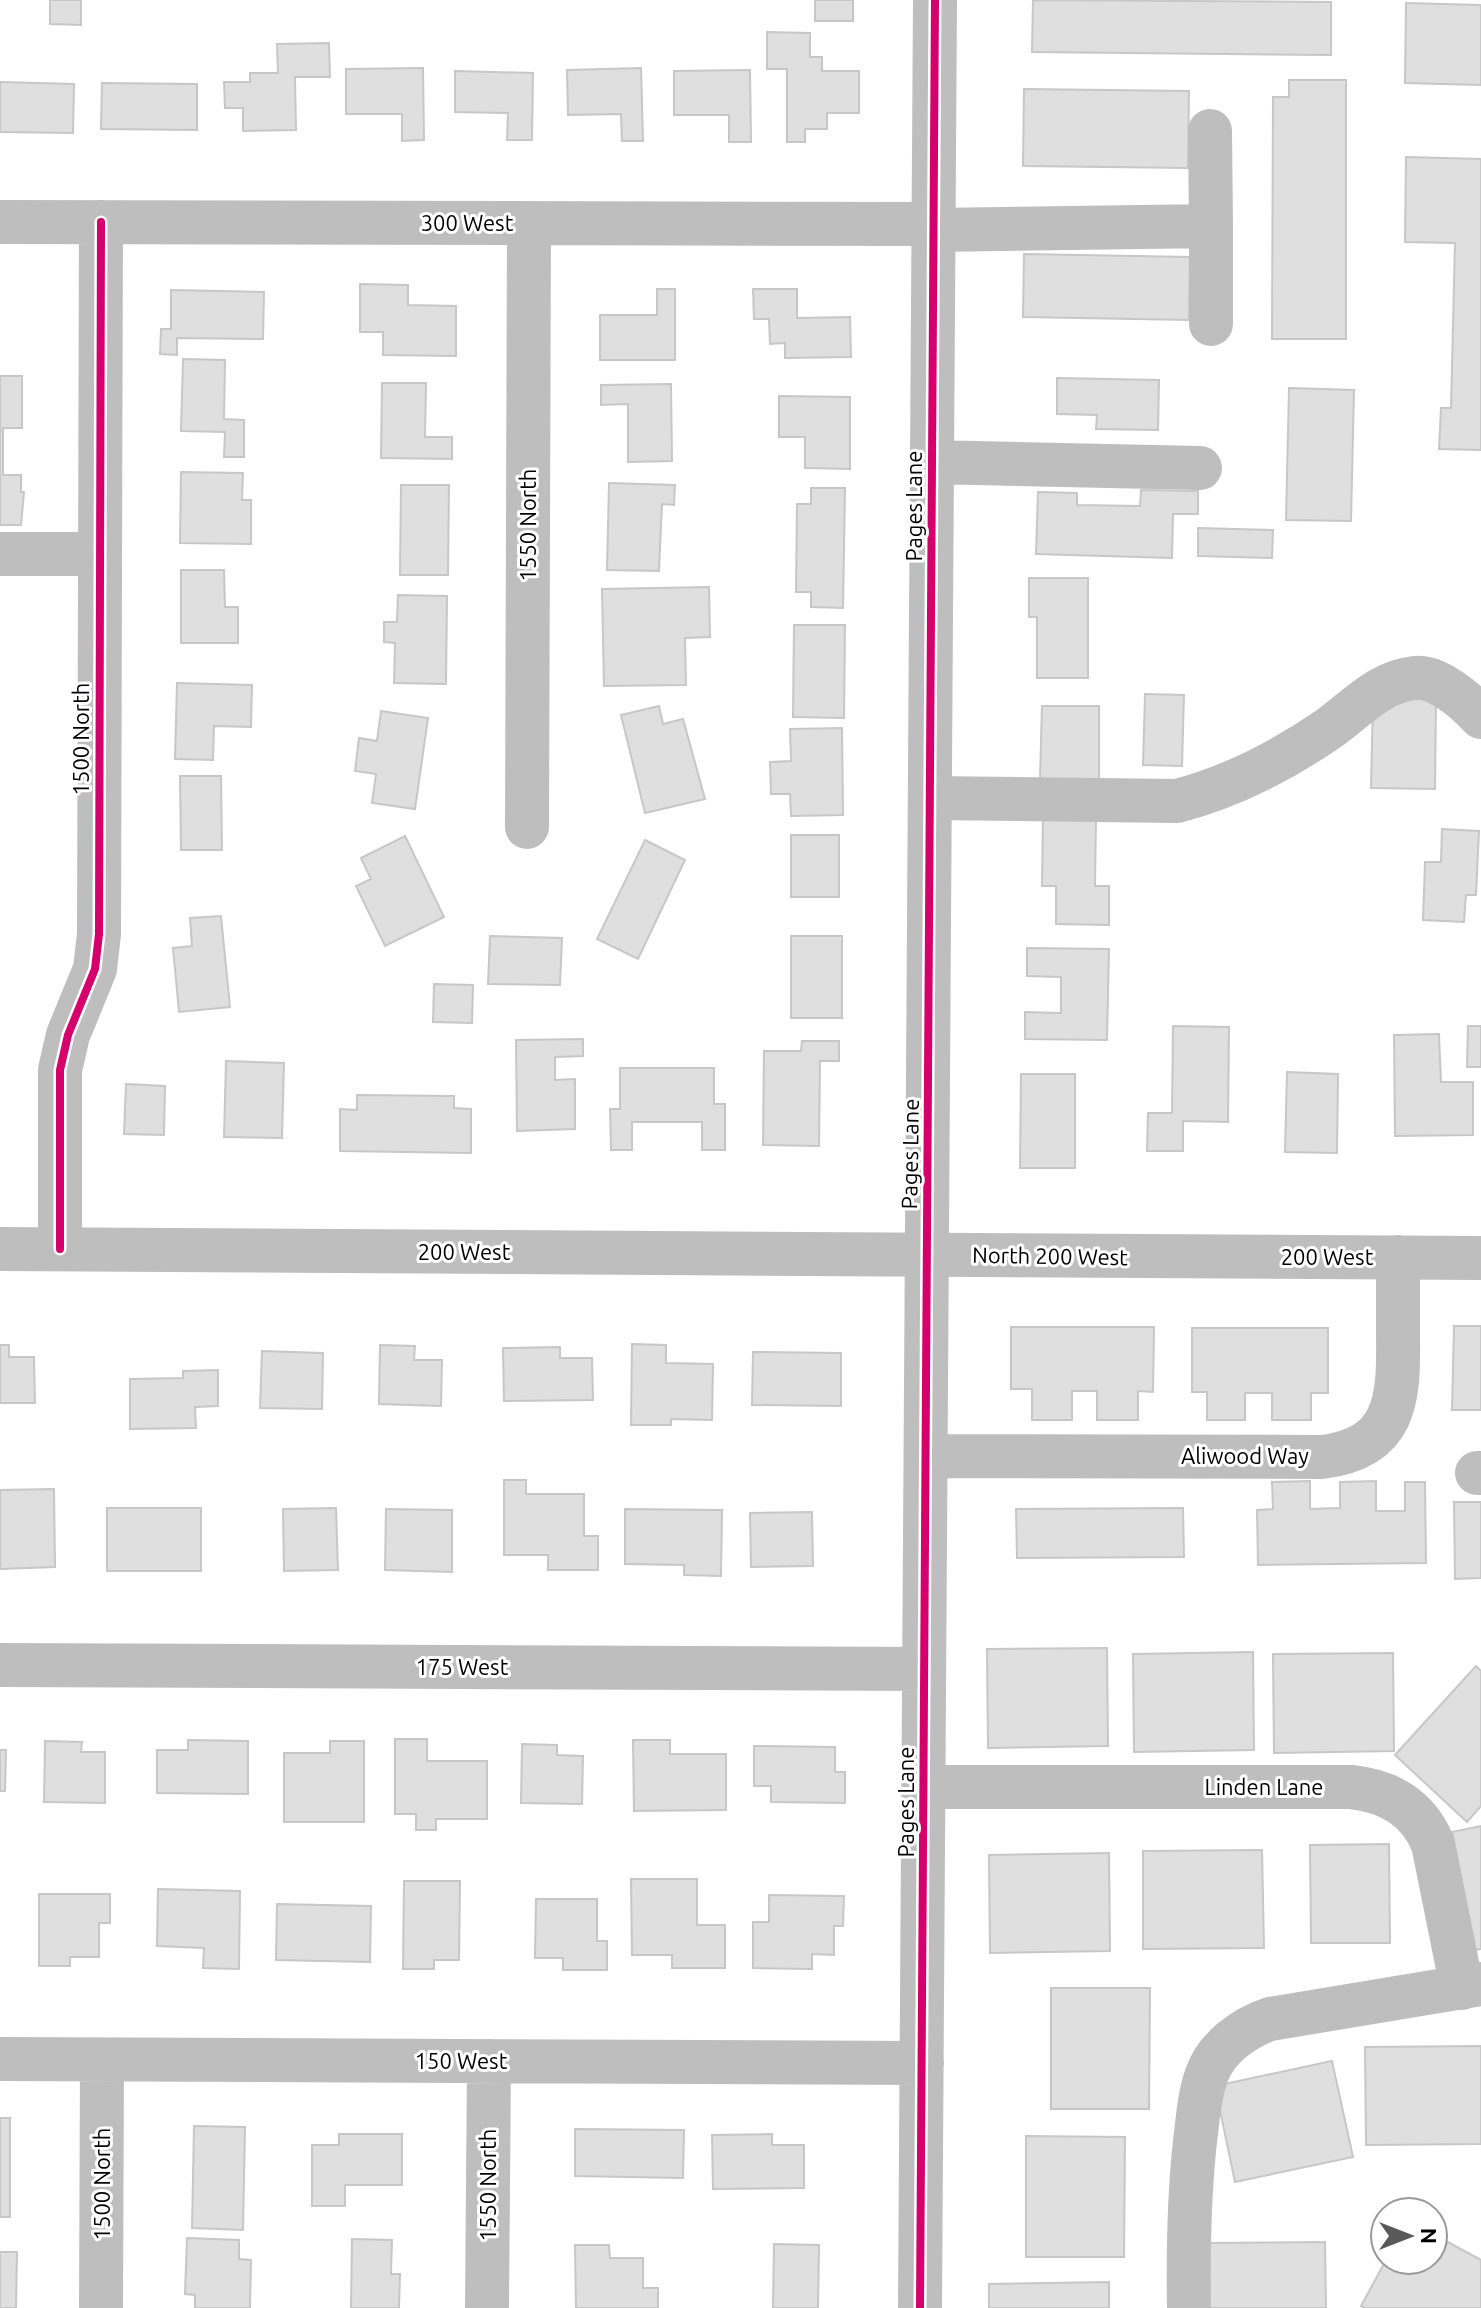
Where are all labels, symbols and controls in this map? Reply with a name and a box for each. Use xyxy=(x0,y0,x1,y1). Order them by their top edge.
street label: 300 West xyxy=(421,210,514,235)
street label: Pages Lane xyxy=(901,451,926,561)
street label: 1550 North xyxy=(515,469,540,581)
street label: 1500 North xyxy=(68,683,93,795)
street label: Pages Lane xyxy=(896,1098,923,1210)
street label: 200 West xyxy=(418,1239,511,1264)
street label: North 200 West xyxy=(972,1242,1128,1269)
street label: 200 West xyxy=(1281,1244,1374,1269)
street label: Aliwood Way xyxy=(1181,1443,1309,1468)
street label: 175 West xyxy=(416,1654,509,1679)
street label: Pages Lane xyxy=(893,1747,918,1857)
street label: Linden Lane xyxy=(1205,1774,1323,1799)
street label: 150 West xyxy=(415,2048,508,2073)
street label: 1500 North xyxy=(89,2128,114,2240)
street label: 1550 North xyxy=(475,2129,500,2241)
north arrow xyxy=(1369,2196,1449,2276)
text: N xyxy=(1417,2228,1442,2244)

